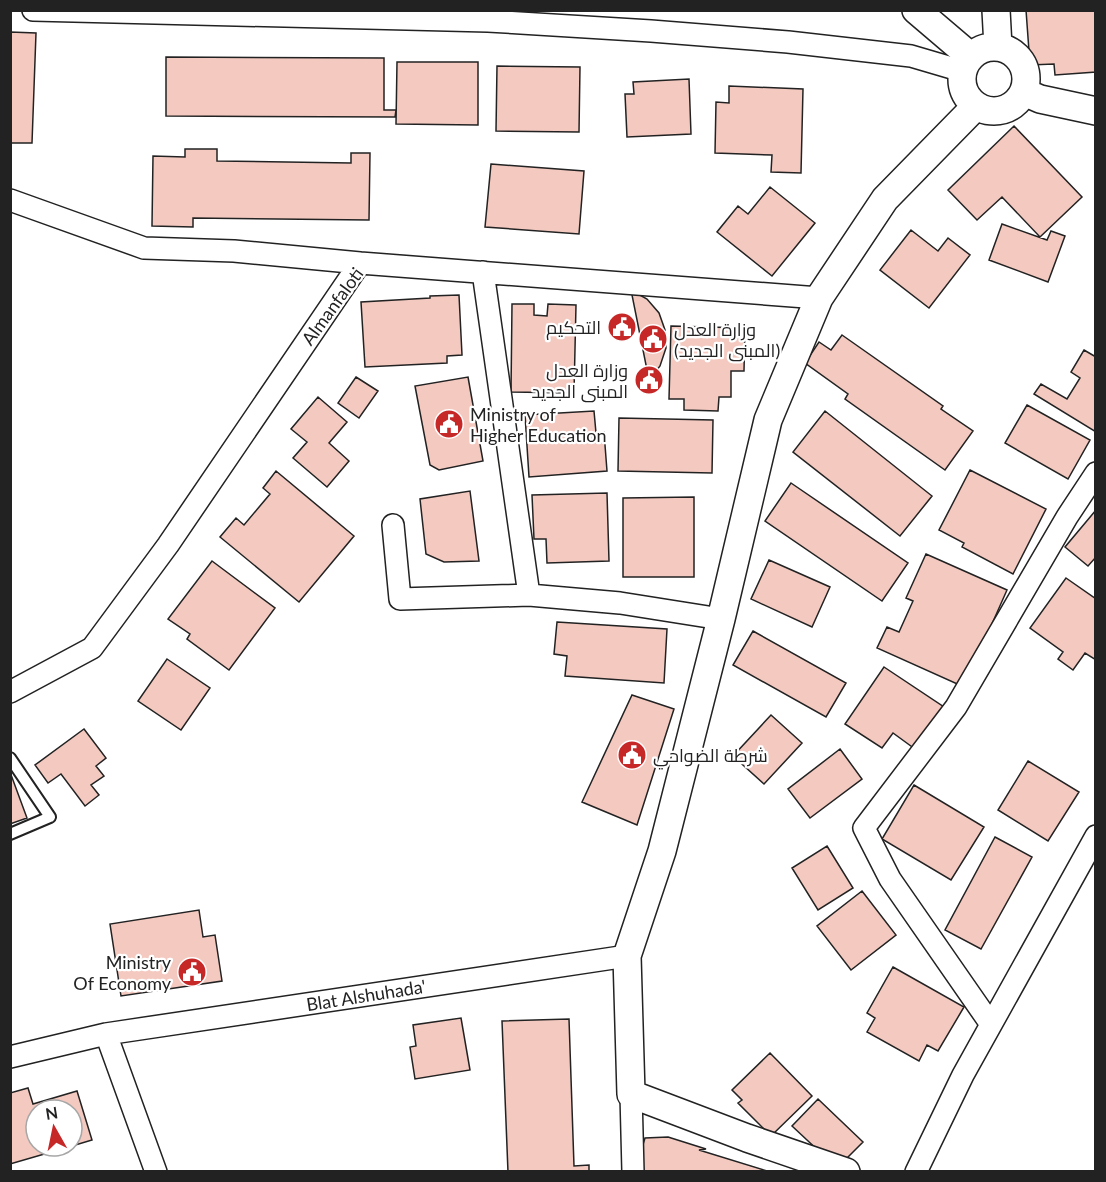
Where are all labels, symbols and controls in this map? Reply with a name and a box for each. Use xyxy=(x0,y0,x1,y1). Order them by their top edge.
street label: Almanfaloti xyxy=(296,263,368,349)
public building icon: التحكيم xyxy=(606,311,638,343)
place label: التحكيم xyxy=(546,316,601,340)
place label: وزارة العدل (المبنى الجديد) xyxy=(674,318,780,362)
public building icon: وزارة العدل (المبنى الجديد) xyxy=(637,323,669,355)
place label: وزارة العدل المبنى الجديد xyxy=(531,359,628,403)
public building icon: وزارة العدل المبنى الجديد xyxy=(633,364,665,396)
place label: Ministry of Higher Education xyxy=(470,403,607,446)
public building icon: Ministry of Higher Education xyxy=(433,408,465,440)
public building icon: شرطة الضواحي xyxy=(616,739,648,771)
place label: شرطة الضواحي xyxy=(653,744,768,770)
place label: Ministry Of Economy xyxy=(73,951,172,994)
public building icon: Ministry Of Economy xyxy=(176,956,208,988)
street label: Blat Alshuhada' xyxy=(305,975,427,1015)
north arrow xyxy=(24,1098,84,1158)
text: N xyxy=(44,1102,59,1123)

